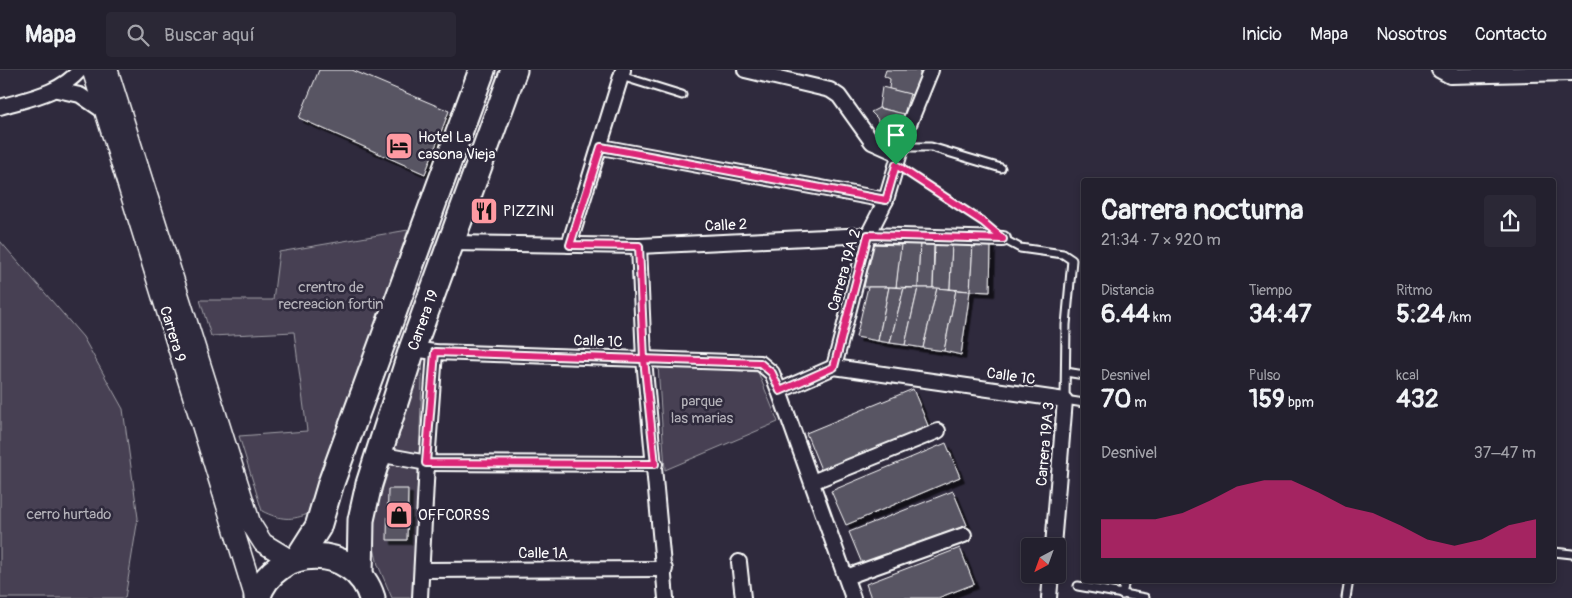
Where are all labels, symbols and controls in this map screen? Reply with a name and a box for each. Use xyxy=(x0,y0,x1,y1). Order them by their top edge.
search box xyxy=(106,12,456,57)
text: Mapa xyxy=(25,20,76,49)
icon: search xyxy=(124,21,152,49)
text: Buscar aquí xyxy=(164,23,255,47)
text: Inicio xyxy=(1241,23,1282,46)
text: Mapa xyxy=(1310,23,1348,46)
text: Nosotros xyxy=(1376,23,1447,46)
text: Contacto xyxy=(1475,23,1547,46)
pin xyxy=(875,114,917,165)
icon: arrive xyxy=(882,121,910,149)
place label: Hotel La casona Vieja xyxy=(418,128,495,164)
hotel icon: Hotel La casona Vieja xyxy=(384,131,414,161)
text: Carrera nocturna xyxy=(1101,193,1304,228)
button: share xyxy=(1484,195,1536,247)
restaurant icon: PIZZINI xyxy=(469,196,499,226)
place label: PIZZINI xyxy=(503,202,555,221)
street label: Calle 2 xyxy=(704,215,748,236)
street label: Carrera 19A 2 xyxy=(824,227,865,313)
text: 21:34 · 7 × 920 m xyxy=(1101,230,1221,250)
park label: crentro de recreacion fortin xyxy=(278,278,384,314)
text: Distancia xyxy=(1101,282,1154,299)
text: Tiempo xyxy=(1249,282,1292,299)
text: Ritmo xyxy=(1396,282,1433,299)
street label: Carrera 19 xyxy=(404,287,443,353)
text: 6.44 xyxy=(1101,299,1150,330)
text: 34:47 xyxy=(1249,299,1312,330)
text: 5:24 xyxy=(1396,299,1445,330)
street label: Carrera 9 xyxy=(155,304,190,364)
text: km xyxy=(1150,309,1171,326)
text: /km xyxy=(1445,309,1471,326)
street label: Calle 1C xyxy=(573,331,623,352)
street label: Calle 1C xyxy=(985,364,1037,389)
text: Desnivel xyxy=(1101,367,1150,384)
text: Pulso xyxy=(1249,367,1281,384)
text: kcal xyxy=(1396,367,1419,384)
text: 70 xyxy=(1101,384,1131,415)
text: 159 xyxy=(1249,384,1285,415)
text: 432 xyxy=(1396,384,1439,415)
park label: parque las marias xyxy=(671,392,734,428)
text: m xyxy=(1131,394,1147,411)
text: bpm xyxy=(1285,394,1314,411)
street label: Carrera 19A 3 xyxy=(1032,401,1059,487)
text: Desnivel xyxy=(1101,443,1157,463)
text: 37–47 m xyxy=(1474,443,1536,463)
shop icon: OFFCORSS xyxy=(384,500,414,530)
park label: cerro hurtado xyxy=(27,505,111,524)
place label: OFFCORSS xyxy=(418,506,490,525)
north arrow xyxy=(1021,538,1066,582)
map controls xyxy=(1021,538,1066,583)
street label: Calle 1A xyxy=(518,544,568,563)

